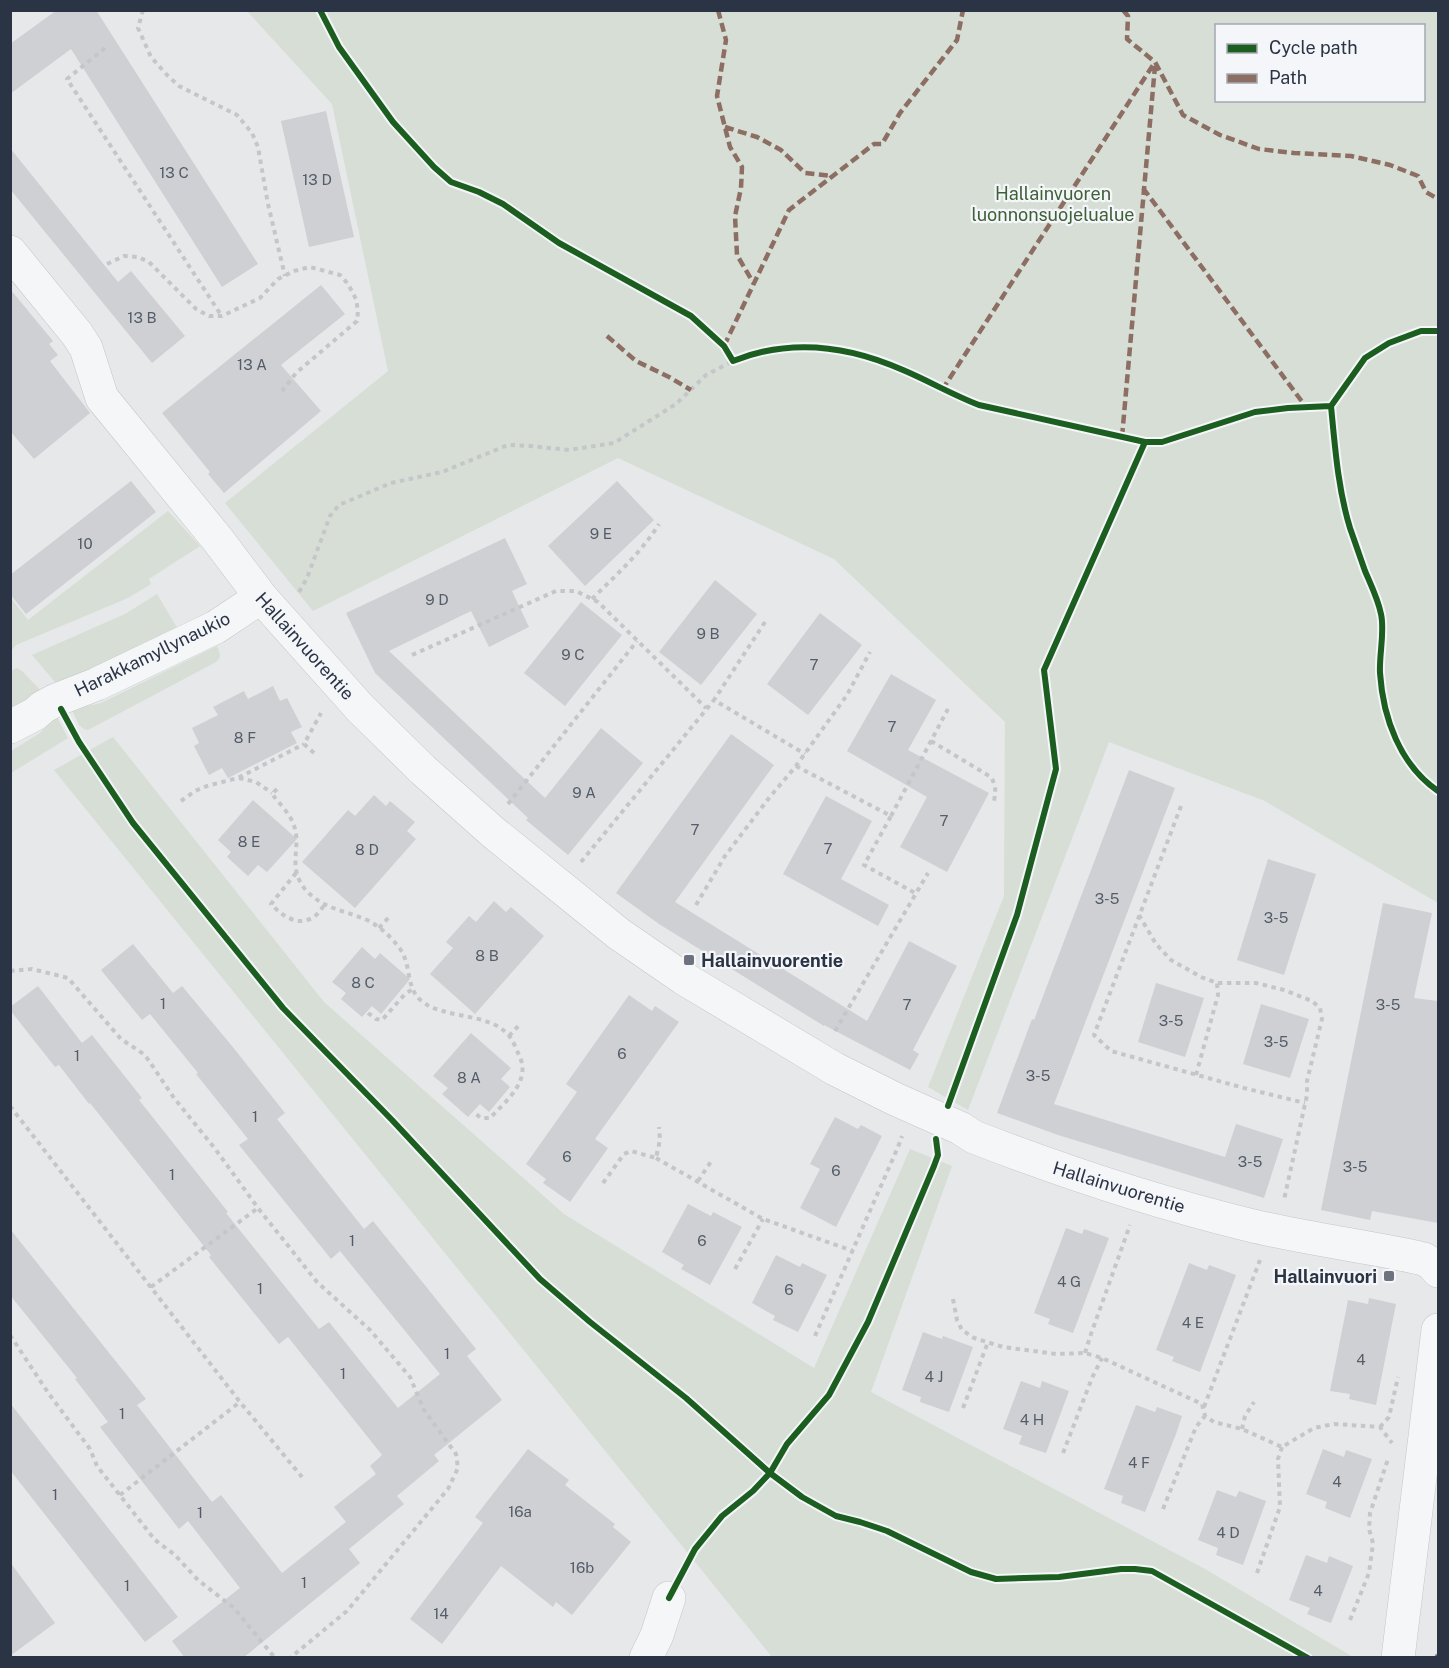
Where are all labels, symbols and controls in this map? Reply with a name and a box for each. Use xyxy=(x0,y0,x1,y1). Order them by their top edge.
legend xyxy=(1215,24,1425,102)
text: Cycle path xyxy=(1269,37,1358,58)
text: Path xyxy=(1269,67,1307,88)
house number: 13 C xyxy=(159,164,189,181)
house number: 13 D xyxy=(302,171,332,188)
park label: Hallainvuoren luonnonsuojelualue xyxy=(971,183,1135,225)
house number: 13 B xyxy=(127,309,157,326)
house number: 13 A xyxy=(237,356,267,373)
house number: 9 E xyxy=(590,525,612,542)
house number: 10 xyxy=(77,535,93,552)
street label: Hallainvuorentie xyxy=(251,588,359,704)
house number: 9 D xyxy=(425,591,449,608)
street label: Harakkamyllynaukio xyxy=(71,607,233,701)
house number: 9 B xyxy=(696,625,720,642)
house number: 9 C xyxy=(561,646,585,663)
house number: 7 xyxy=(809,656,819,673)
house number: 7 xyxy=(887,718,897,735)
house number: 8 F xyxy=(234,729,256,746)
house number: 9 A xyxy=(572,784,596,801)
house number: 7 xyxy=(939,812,949,829)
house number: 7 xyxy=(690,821,700,838)
house number: 8 E xyxy=(238,833,260,850)
house number: 7 xyxy=(823,840,833,857)
house number: 8 D xyxy=(355,841,379,858)
house number: 3-5 xyxy=(1095,890,1119,907)
house number: 3-5 xyxy=(1264,909,1288,926)
house number: 8 B xyxy=(475,947,499,964)
place label: Hallainvuorentie xyxy=(701,950,843,971)
marker: Hallainvuorentie xyxy=(682,953,696,967)
house number: 8 C xyxy=(351,974,375,991)
house number: 1 xyxy=(160,995,166,1012)
house number: 7 xyxy=(902,996,912,1013)
house number: 3-5 xyxy=(1376,996,1400,1013)
house number: 3-5 xyxy=(1159,1012,1183,1029)
house number: 3-5 xyxy=(1264,1033,1288,1050)
house number: 6 xyxy=(617,1045,627,1062)
house number: 1 xyxy=(74,1047,80,1064)
house number: 3-5 xyxy=(1026,1067,1050,1084)
house number: 8 A xyxy=(457,1069,481,1086)
house number: 1 xyxy=(252,1108,258,1125)
house number: 6 xyxy=(562,1148,572,1165)
house number: 3-5 xyxy=(1238,1153,1262,1170)
street label: Hallainvuorentie xyxy=(1050,1157,1188,1217)
house number: 3-5 xyxy=(1343,1158,1367,1175)
house number: 6 xyxy=(831,1162,841,1179)
house number: 1 xyxy=(169,1166,175,1183)
house number: 1 xyxy=(349,1232,355,1249)
house number: 6 xyxy=(697,1232,707,1249)
place label: Hallainvuori xyxy=(1273,1266,1377,1287)
marker: Hallainvuori xyxy=(1382,1269,1396,1283)
house number: 4 G xyxy=(1057,1273,1081,1290)
house number: 1 xyxy=(257,1280,263,1297)
house number: 6 xyxy=(784,1281,794,1298)
house number: 4 E xyxy=(1182,1314,1204,1331)
house number: 1 xyxy=(444,1345,450,1362)
house number: 4 xyxy=(1356,1351,1366,1368)
house number: 1 xyxy=(340,1365,346,1382)
house number: 4 J xyxy=(925,1368,943,1385)
house number: 1 xyxy=(119,1405,125,1422)
house number: 4 H xyxy=(1020,1411,1044,1428)
house number: 4 F xyxy=(1128,1454,1150,1471)
house number: 4 xyxy=(1332,1473,1342,1490)
house number: 1 xyxy=(52,1486,58,1503)
house number: 16a xyxy=(508,1503,532,1520)
house number: 1 xyxy=(197,1504,203,1521)
house number: 4 D xyxy=(1216,1524,1240,1541)
house number: 16b xyxy=(570,1559,594,1576)
house number: 1 xyxy=(301,1574,307,1591)
house number: 1 xyxy=(124,1577,130,1594)
house number: 4 xyxy=(1313,1582,1323,1599)
house number: 14 xyxy=(433,1605,449,1622)

